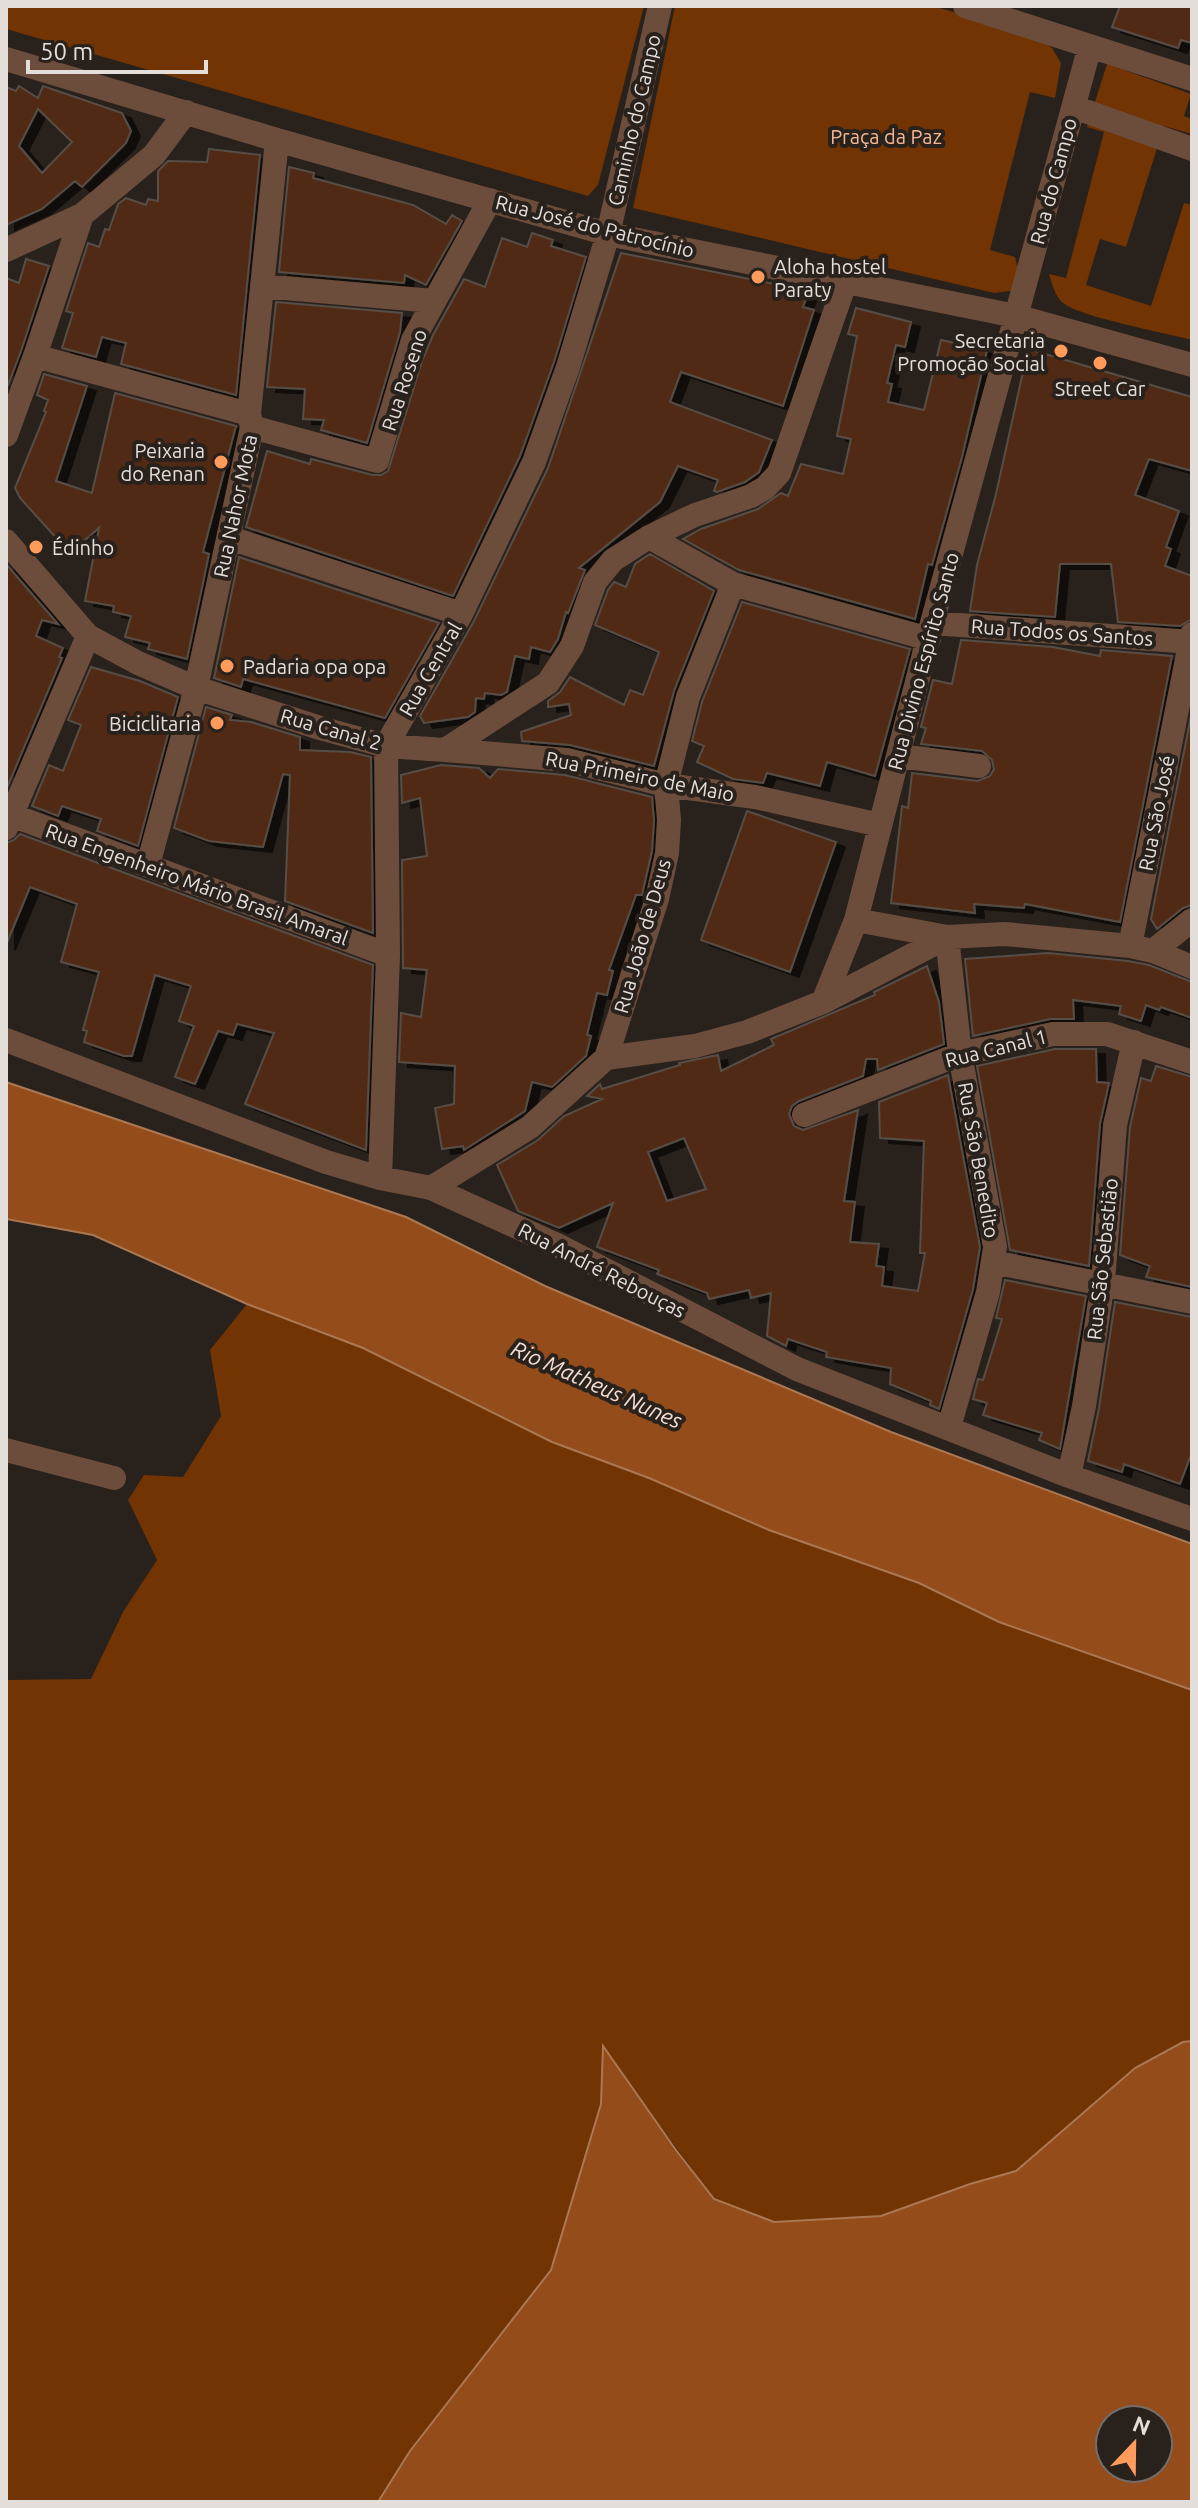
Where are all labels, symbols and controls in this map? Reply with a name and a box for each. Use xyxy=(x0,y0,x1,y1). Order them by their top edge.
scale bar xyxy=(28,24,206,74)
street label: Caminho do Campo xyxy=(603,32,665,208)
text: 50 m xyxy=(40,38,93,65)
street label: Rua do Campo xyxy=(1025,115,1081,247)
park label: Praça da Paz xyxy=(830,125,942,148)
street label: Rua José do Patrocínio xyxy=(493,190,697,262)
place label: Aloha hostel Paraty xyxy=(774,255,886,301)
marker: Aloha hostel Paraty xyxy=(749,268,767,286)
street label: Rua Roseno xyxy=(377,326,431,434)
place label: Secretaria Promoção Social xyxy=(897,329,1045,375)
marker: Secretaria Promoção Social xyxy=(1052,342,1070,360)
marker: Street Car xyxy=(1091,354,1109,372)
place label: Street Car xyxy=(1055,377,1146,400)
street label: Rua Nahor Mota xyxy=(209,432,261,580)
place label: Peixaria do Renan xyxy=(120,439,205,485)
marker: Peixaria do Renan xyxy=(212,453,230,471)
place label: Édinho xyxy=(52,536,114,559)
marker: Édinho xyxy=(27,538,45,556)
street label: Rua Divino Espírito Santo xyxy=(883,549,963,773)
street label: Rua Todos os Santos xyxy=(970,614,1154,650)
street label: Rua Central xyxy=(394,618,466,720)
place label: Padaria opa opa xyxy=(243,655,386,678)
marker: Padaria opa opa xyxy=(218,657,236,675)
street label: Rua Canal 2 xyxy=(278,704,384,754)
place label: Biciclitaria xyxy=(109,712,201,735)
marker: Biciclitaria xyxy=(208,714,226,732)
street label: Rua Primeiro de Maio xyxy=(544,746,736,806)
street label: Rua São José xyxy=(1134,753,1178,873)
street label: Rua Engenheiro Mário Brasil Amaral xyxy=(43,818,351,950)
street label: Rua João de Deus xyxy=(609,856,675,1016)
street label: Rua Canal 1 xyxy=(943,1024,1049,1072)
street label: Rua São Benedito xyxy=(954,1080,1004,1240)
street label: Rua São Sebastião xyxy=(1082,1177,1122,1341)
street label: Rua André Rebouças xyxy=(515,1218,689,1322)
water label: Rio Matheus Nunes xyxy=(508,1335,686,1433)
north arrow xyxy=(1094,2404,1174,2484)
text: N xyxy=(1129,2410,1154,2440)

